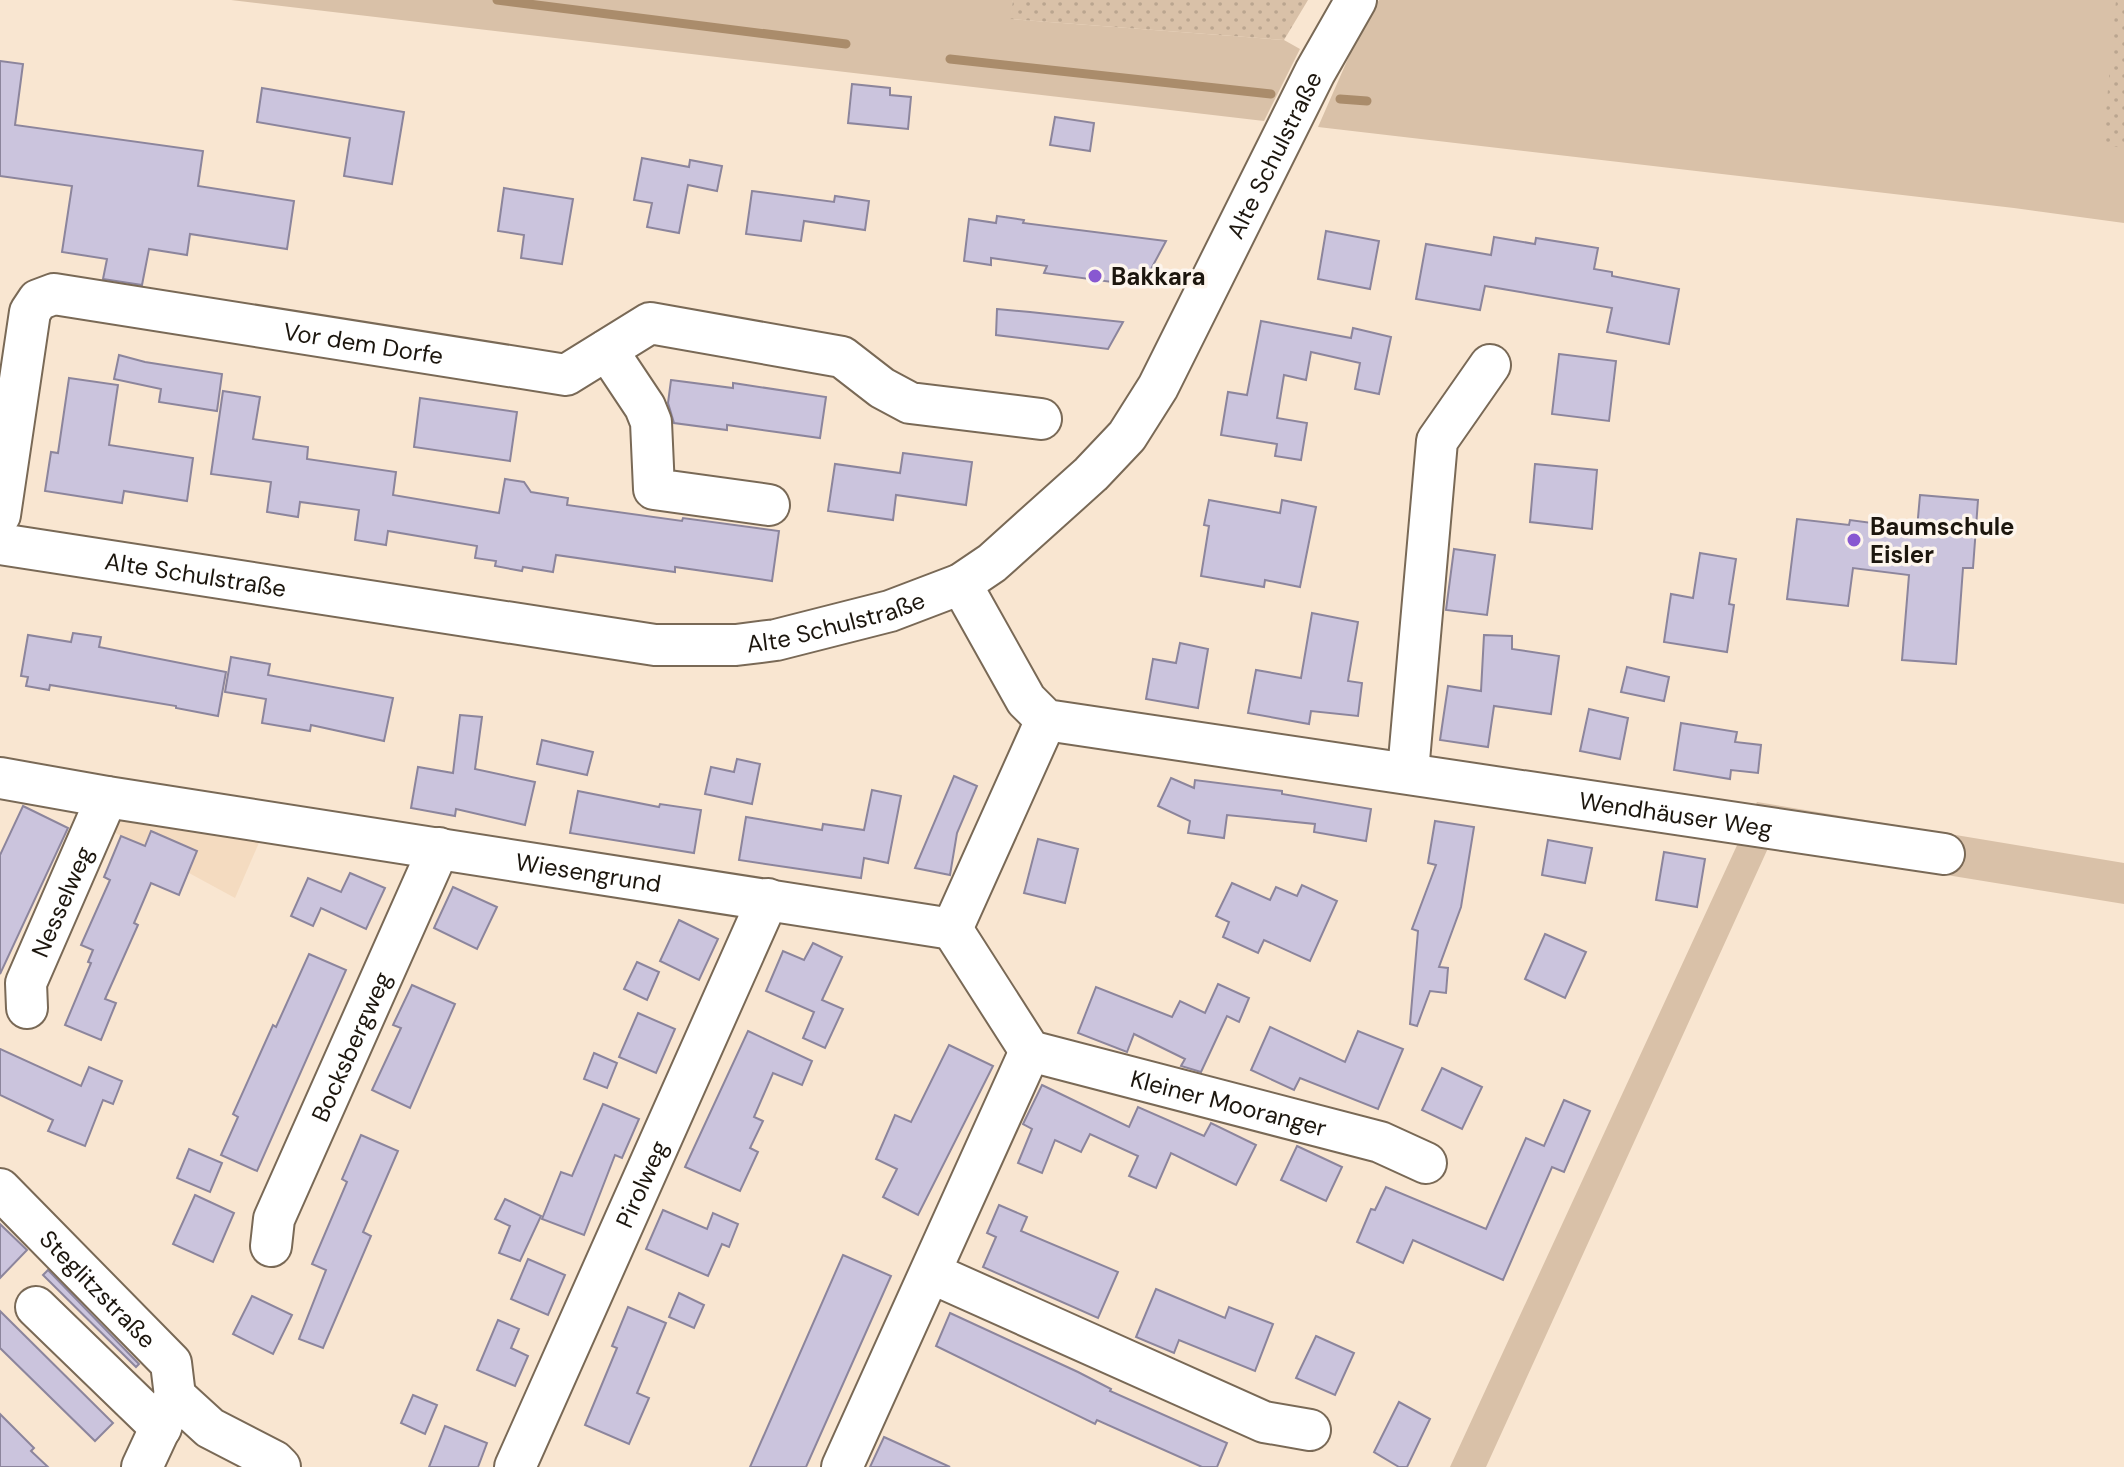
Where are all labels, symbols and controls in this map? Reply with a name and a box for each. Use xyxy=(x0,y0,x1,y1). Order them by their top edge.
street label: Alte Schulstraße xyxy=(1219,66,1328,244)
place label: Bakkara xyxy=(1111,261,1206,292)
marker: Bakkara xyxy=(1086,267,1104,285)
street label: Vor dem Dorfe xyxy=(281,315,446,371)
place label: Baumschule Eisler xyxy=(1870,511,2015,570)
marker: Baumschule Eisler xyxy=(1845,531,1863,549)
street label: Alte Schulstraße xyxy=(103,545,289,603)
street label: Alte Schulstraße xyxy=(745,584,929,659)
street label: Wendhäuser Weg xyxy=(1577,784,1775,844)
street label: Nesselweg xyxy=(24,841,99,962)
street label: Wiesengrund xyxy=(513,846,664,899)
street label: Bocksbergweg xyxy=(304,966,398,1127)
street label: Kleiner Mooranger xyxy=(1127,1062,1330,1143)
street label: Pirolweg xyxy=(608,1135,674,1232)
street label: Steglitzstraße xyxy=(33,1223,163,1354)

